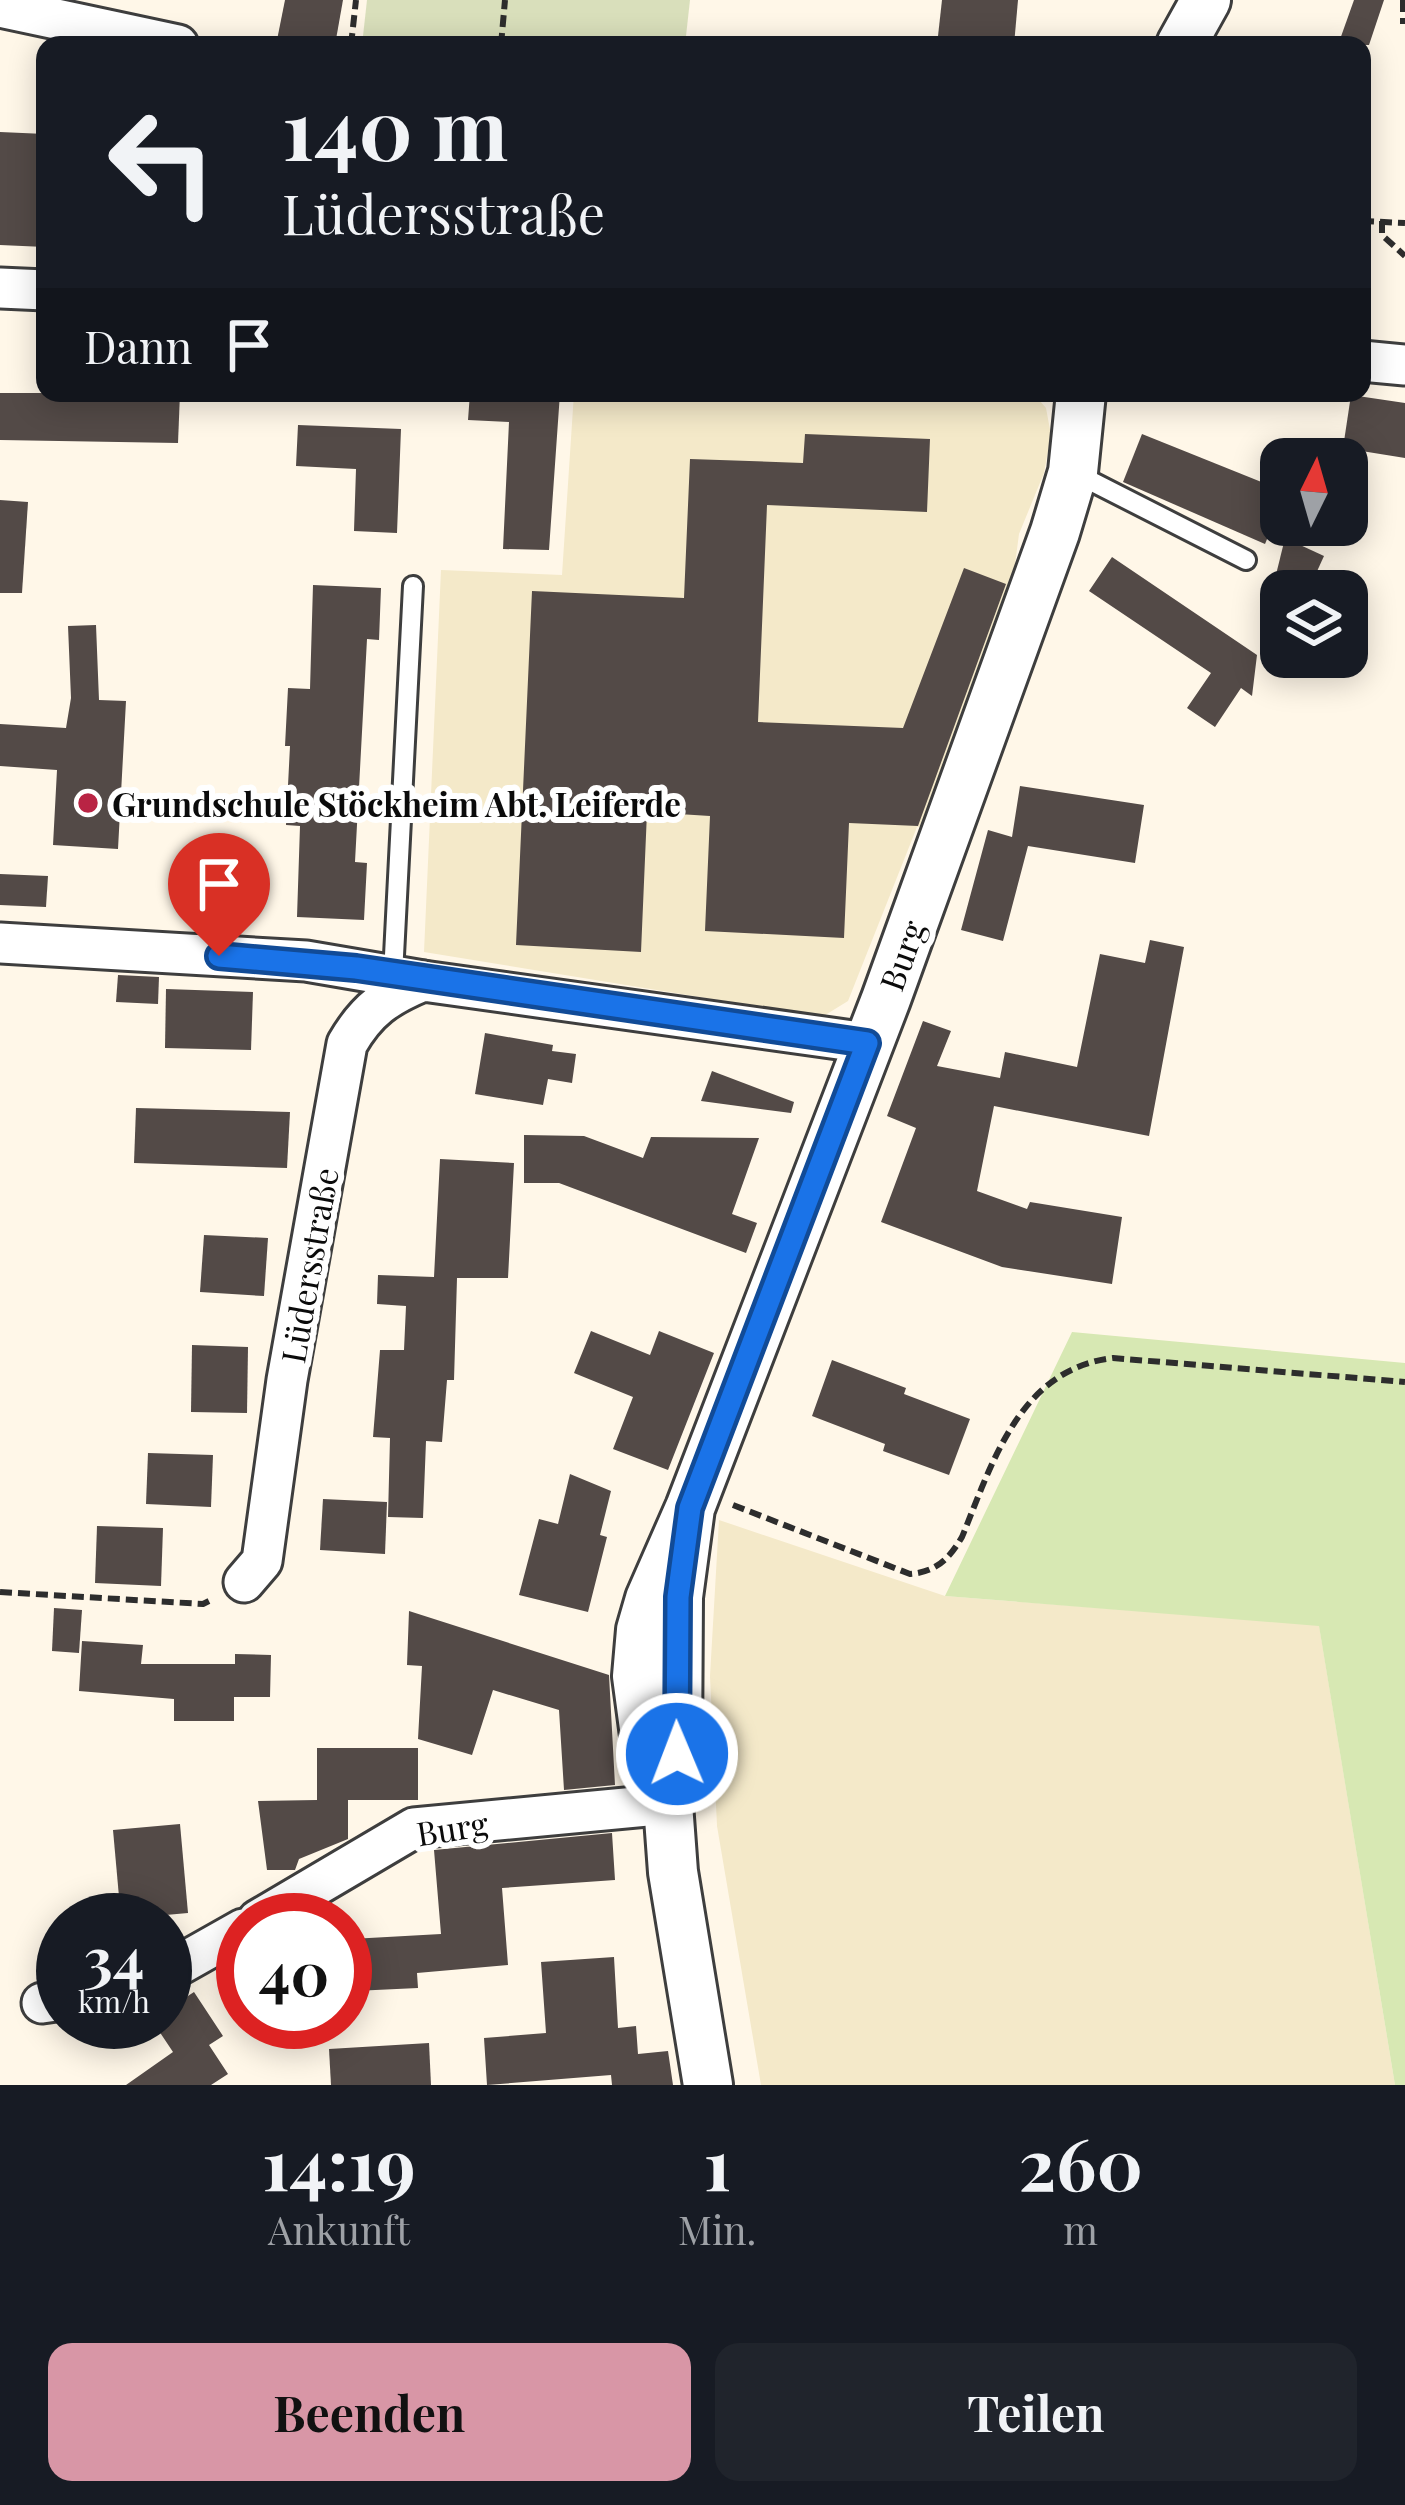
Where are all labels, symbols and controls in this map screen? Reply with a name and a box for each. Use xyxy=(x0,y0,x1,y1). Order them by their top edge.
text: 140 m xyxy=(282,70,508,182)
icon: left xyxy=(84,84,240,240)
text: Lüdersstraße xyxy=(282,177,605,249)
icon: arrive xyxy=(216,312,282,378)
text: Dann xyxy=(84,315,192,375)
north arrow xyxy=(1260,438,1368,546)
map controls xyxy=(1260,438,1368,678)
button: layers xyxy=(1260,570,1368,678)
place label: Grundschule Stöckheim Abt. Leiferde xyxy=(112,781,681,825)
marker: Grundschule Stöckheim Abt. Leiferde xyxy=(75,790,101,816)
pin xyxy=(168,833,270,956)
icon: arrive xyxy=(186,851,252,917)
street label: Burg xyxy=(868,913,934,996)
street label: Lüdersstraße xyxy=(269,1164,347,1366)
position arrow xyxy=(614,1691,740,1817)
street label: Burg xyxy=(413,1800,491,1854)
speed limit sign: 40 xyxy=(216,1893,372,2049)
text: 34 xyxy=(84,1916,144,1996)
text: km/h xyxy=(78,1981,150,2021)
text: 14:19 xyxy=(262,2113,416,2209)
text: 1 xyxy=(703,2113,731,2209)
text: 260 xyxy=(1018,2113,1143,2209)
text: Ankunft xyxy=(268,2203,410,2255)
text: Min. xyxy=(678,2203,756,2255)
text: m xyxy=(1063,2203,1098,2255)
button: Beenden xyxy=(48,2343,691,2481)
button: Teilen xyxy=(715,2343,1357,2481)

